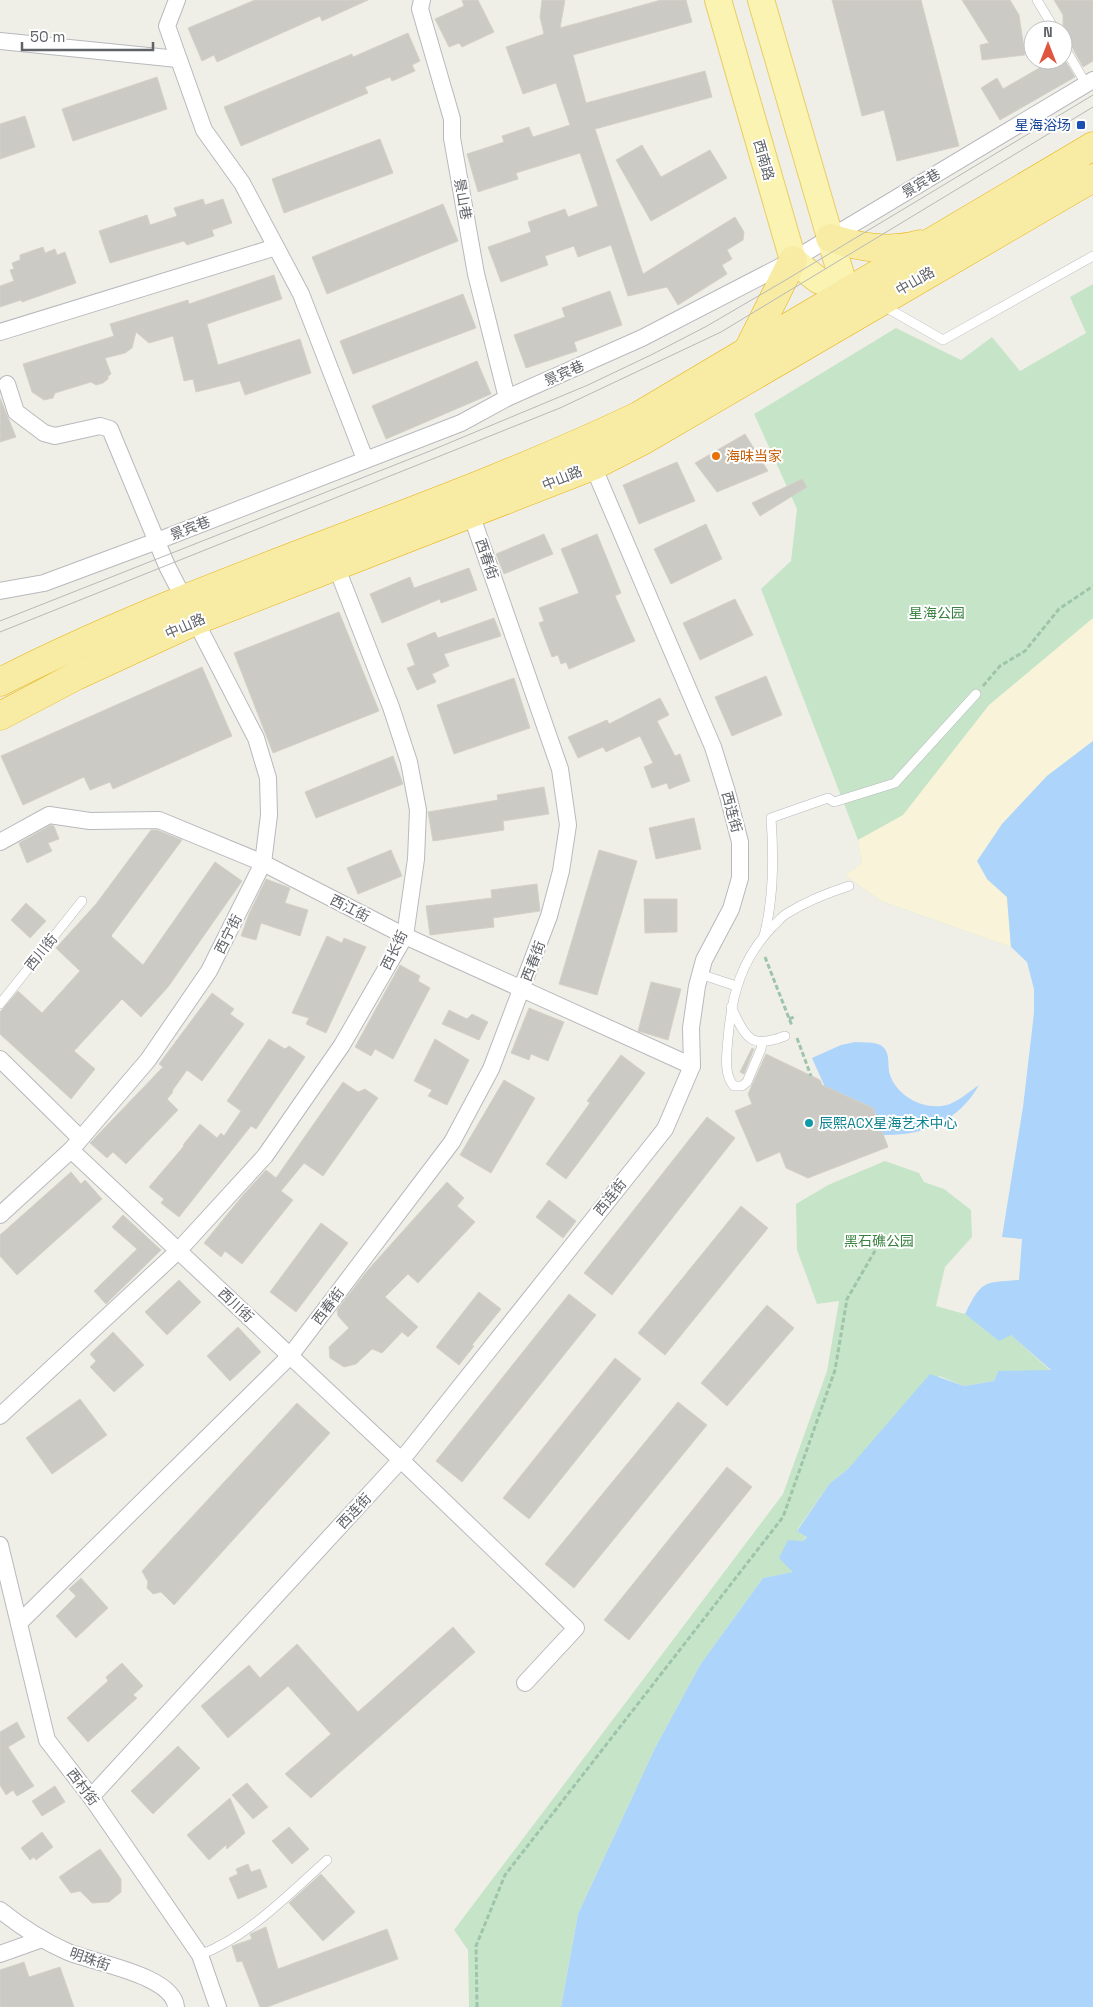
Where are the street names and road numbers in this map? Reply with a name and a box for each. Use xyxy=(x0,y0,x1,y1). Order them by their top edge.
street label: 西南路 xyxy=(750,137,778,183)
street label: 景宾巷 xyxy=(898,164,944,202)
street label: 景山巷 xyxy=(450,177,476,221)
street label: 中山路 xyxy=(892,263,938,299)
street label: 景宾巷 xyxy=(541,356,587,390)
street label: 中山路 xyxy=(539,462,585,494)
street label: 景宾巷 xyxy=(167,512,213,544)
street label: 西春街 xyxy=(472,536,502,582)
street label: 中山路 xyxy=(162,609,208,643)
street label: 西连街 xyxy=(718,789,746,835)
street label: 西江街 xyxy=(327,890,373,926)
street label: 西宁街 xyxy=(210,911,246,957)
street label: 西长街 xyxy=(377,927,411,973)
street label: 西川街 xyxy=(21,930,61,974)
street label: 西春街 xyxy=(517,938,549,984)
street label: 西连街 xyxy=(590,1175,630,1219)
street label: 西川街 xyxy=(215,1284,257,1326)
street label: 西春街 xyxy=(308,1284,348,1328)
street label: 西连街 xyxy=(333,1490,375,1532)
street label: 西村街 xyxy=(63,1765,103,1809)
street label: 明珠街 xyxy=(67,1944,113,1974)

